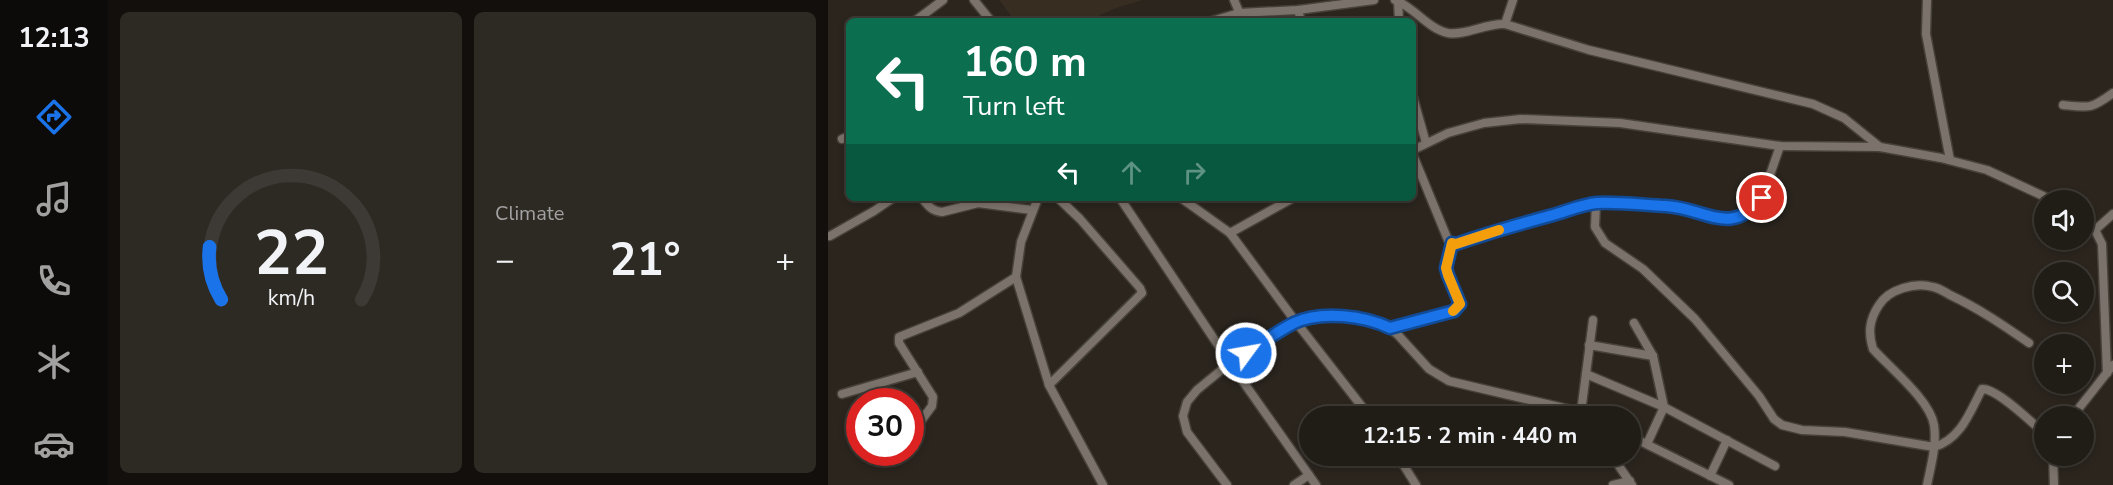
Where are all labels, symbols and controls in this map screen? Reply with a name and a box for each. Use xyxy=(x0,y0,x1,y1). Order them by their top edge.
text: 12:13 xyxy=(18,20,90,57)
text: 160 m xyxy=(963,34,1087,91)
icon: left xyxy=(864,42,942,120)
text: Turn left xyxy=(963,88,1064,125)
icon: directions xyxy=(33,96,75,138)
icon: left xyxy=(1052,156,1085,189)
icon: ahead xyxy=(1115,156,1148,189)
icon: right xyxy=(1178,156,1211,189)
pin xyxy=(1736,172,1787,223)
icon: music xyxy=(33,178,75,220)
icon: arrive xyxy=(1745,181,1778,214)
map controls xyxy=(2034,190,2094,466)
button: sound xyxy=(2034,190,2094,250)
text: Climate xyxy=(495,200,564,227)
text: 22 xyxy=(254,211,328,296)
text: 21° xyxy=(609,230,681,291)
text: − xyxy=(495,238,515,283)
text: + xyxy=(775,238,795,283)
icon: phone xyxy=(33,260,75,302)
button: search xyxy=(2034,262,2094,322)
text: km/h xyxy=(267,283,315,313)
position arrow xyxy=(1214,321,1278,385)
button: + xyxy=(2034,334,2094,394)
icon: climate xyxy=(33,341,75,383)
speed limit sign: 30 xyxy=(846,388,924,466)
button: − xyxy=(2034,406,2094,466)
text: 12:15 · 2 min · 440 m xyxy=(1363,421,1577,451)
icon: car xyxy=(33,423,75,465)

